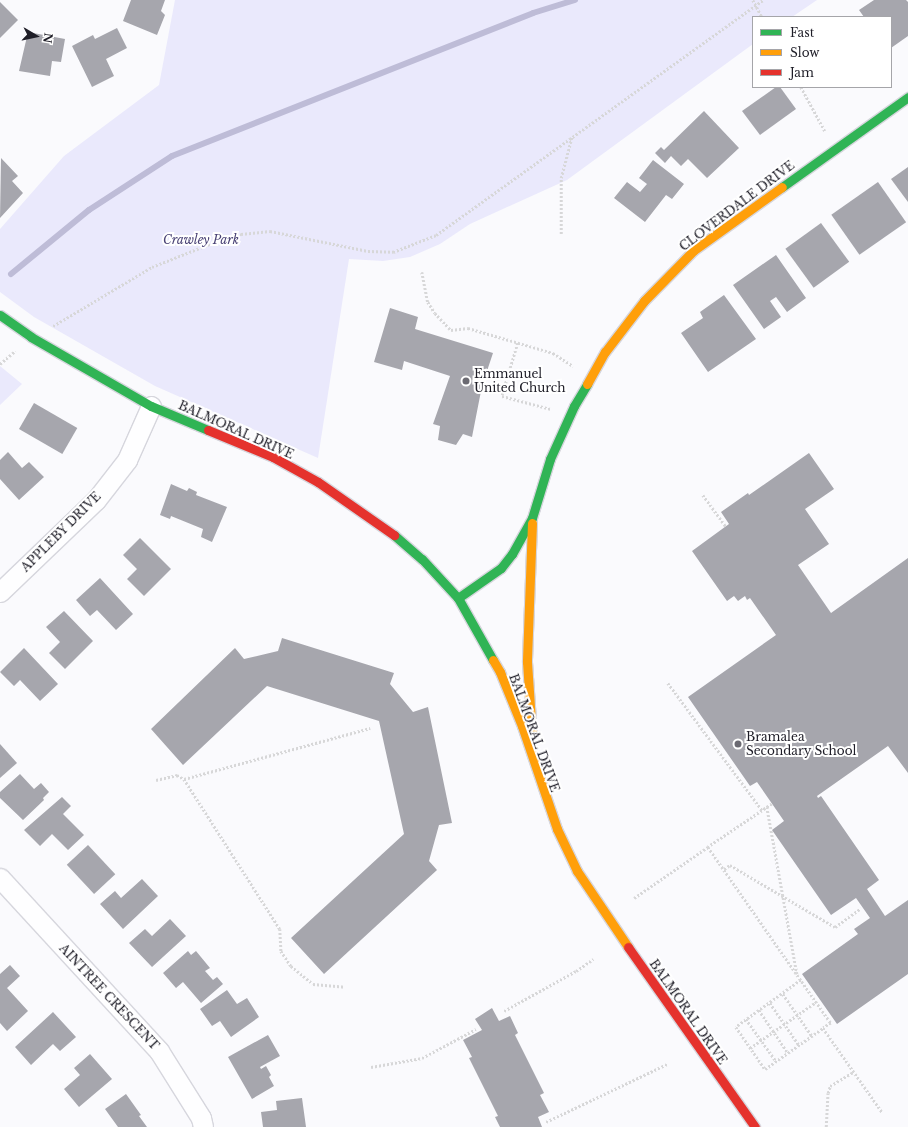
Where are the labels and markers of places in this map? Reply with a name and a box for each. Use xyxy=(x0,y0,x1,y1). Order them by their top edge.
place label: Emmanuel United Church xyxy=(474,367,565,395)
marker: Emmanuel United Church xyxy=(461,376,471,386)
place label: Bramalea Secondary School xyxy=(746,730,857,758)
marker: Bramalea Secondary School xyxy=(733,739,743,749)

